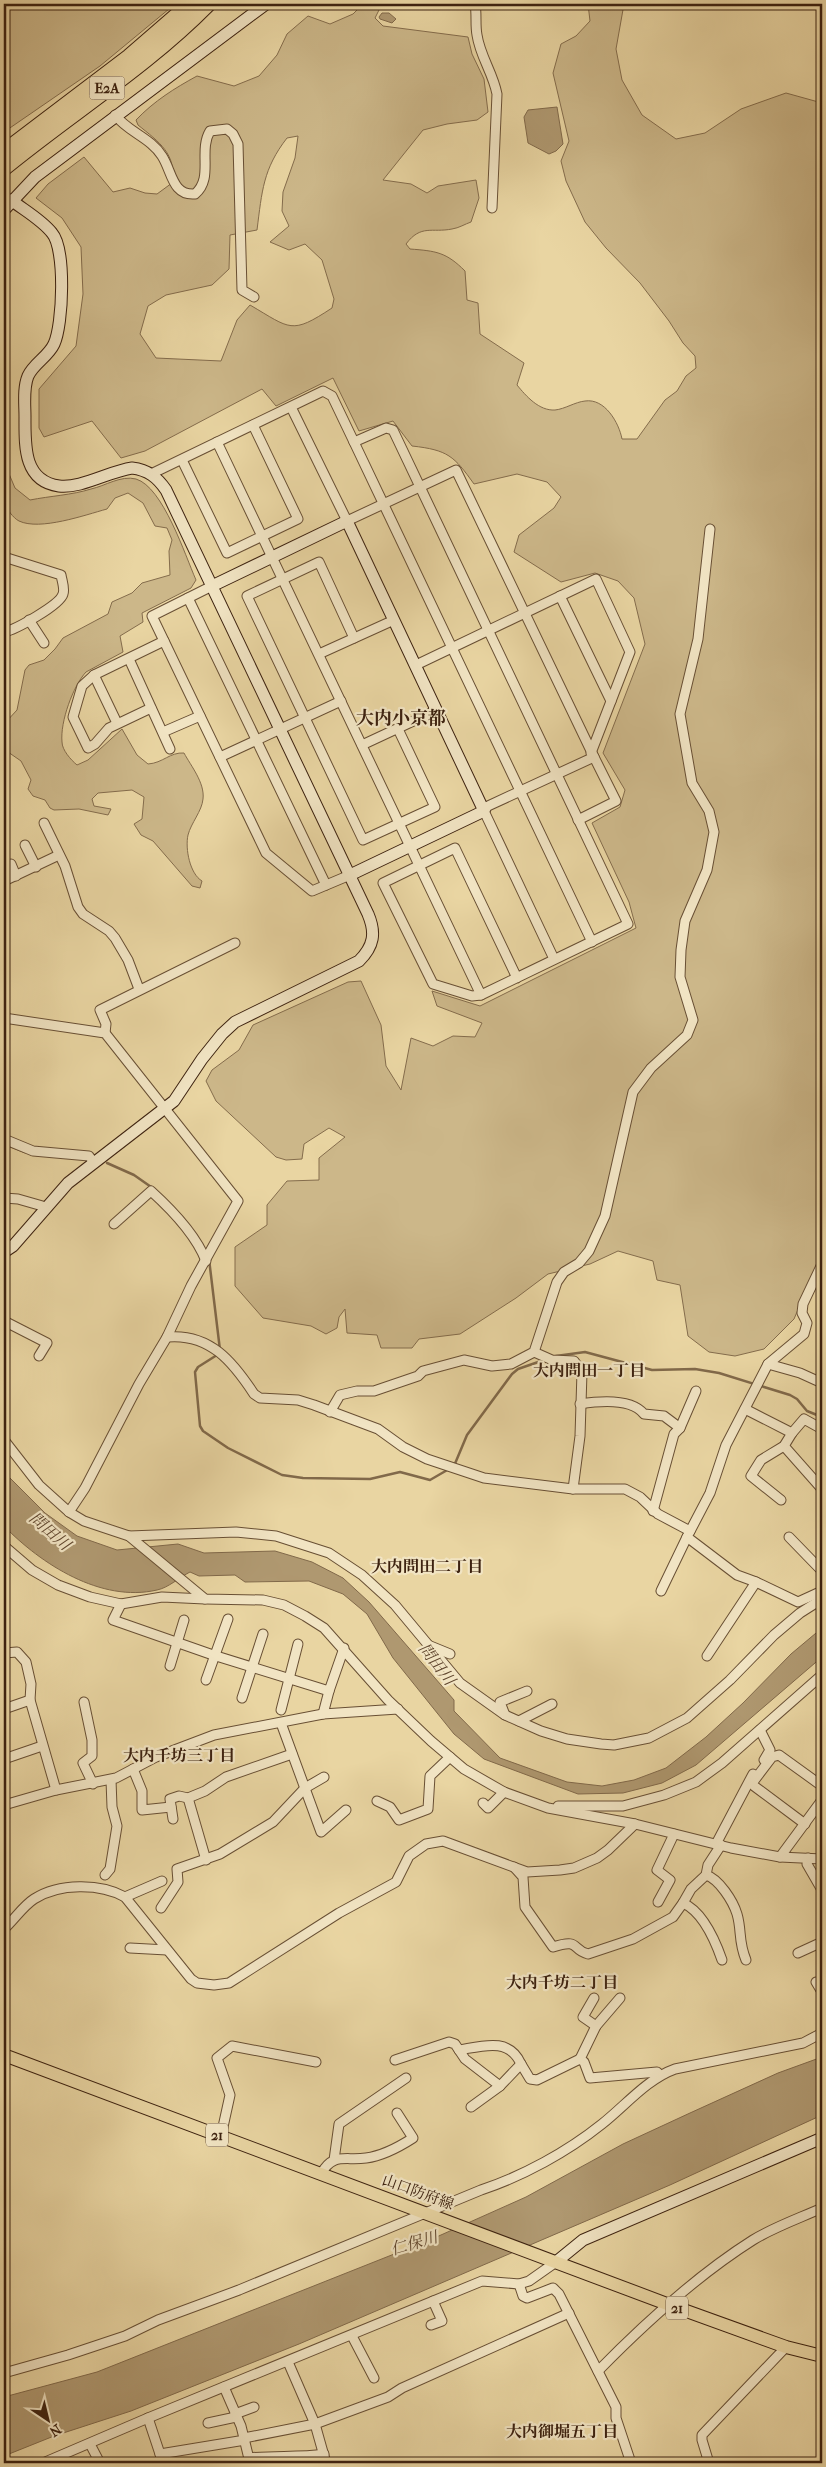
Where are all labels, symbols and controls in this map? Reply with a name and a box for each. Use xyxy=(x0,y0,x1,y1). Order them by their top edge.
road number: E2A xyxy=(90,76,124,100)
district label: 大内小京都 xyxy=(356,708,446,729)
district label: 大内問田一丁目 xyxy=(533,1361,645,1380)
water label: 問田川 xyxy=(26,1508,76,1555)
district label: 大内問田二丁目 xyxy=(371,1557,483,1576)
water label: 問田川 xyxy=(415,1639,460,1690)
district label: 大内千坊三丁目 xyxy=(123,1746,235,1765)
district label: 大内千坊二丁目 xyxy=(506,1973,618,1992)
road number: 21 xyxy=(206,2124,228,2146)
street label: 山口防府線 xyxy=(380,2171,456,2213)
water label: 仁保川 xyxy=(388,2227,442,2259)
road number: 21 xyxy=(666,2296,688,2320)
north arrow xyxy=(22,2394,72,2444)
text: N xyxy=(46,2420,64,2440)
district label: 大内御堀五丁目 xyxy=(506,2422,618,2441)

